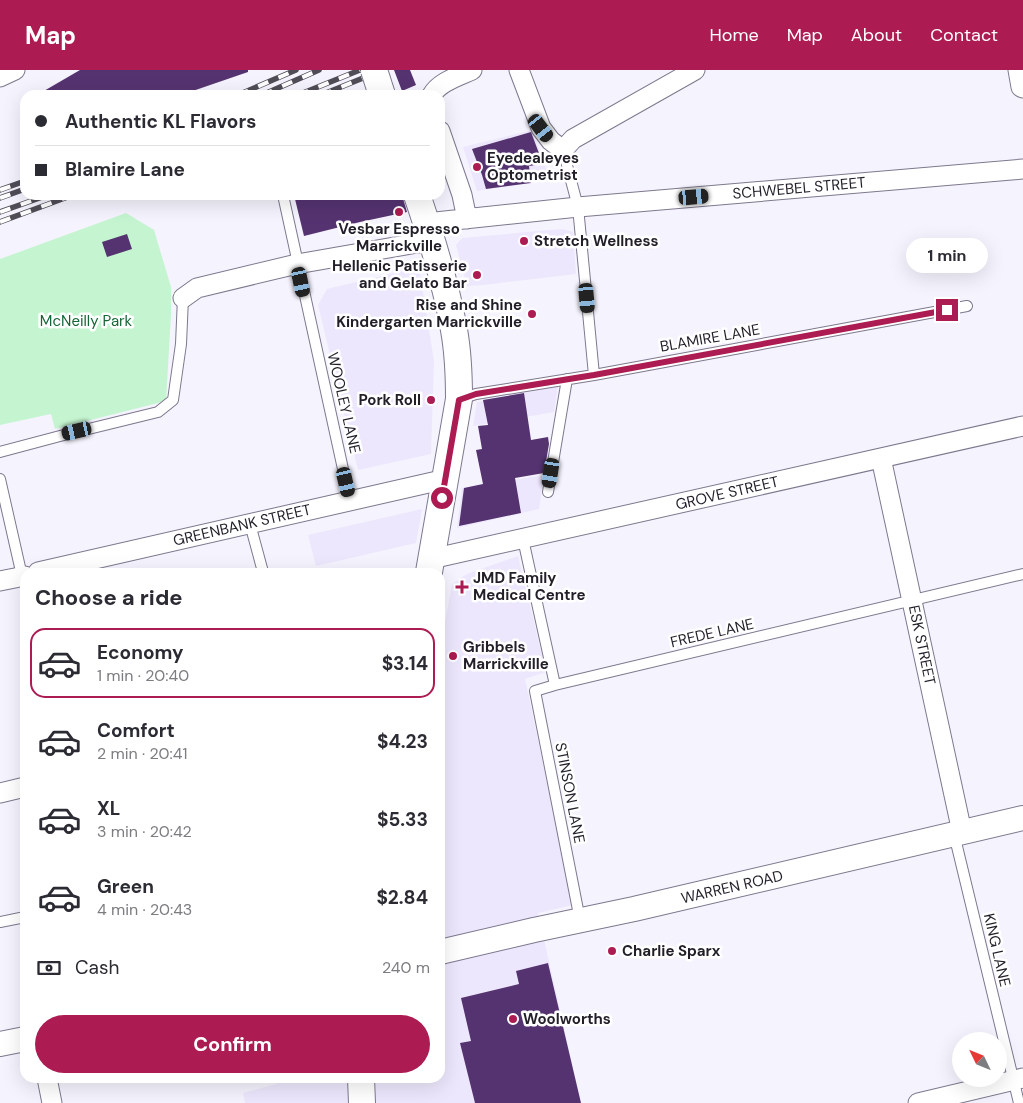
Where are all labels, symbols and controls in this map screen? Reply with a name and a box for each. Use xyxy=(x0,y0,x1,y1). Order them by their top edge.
text: Map xyxy=(25,20,76,51)
text: Home xyxy=(709,23,759,47)
text: Map xyxy=(787,23,823,47)
text: About xyxy=(851,23,902,47)
text: Contact xyxy=(930,23,998,47)
text: Authentic KL Flavors xyxy=(65,109,256,134)
car xyxy=(525,112,556,144)
place label: Eyedealeyes Optometrist xyxy=(487,148,579,185)
text: Blamire Lane xyxy=(65,157,185,182)
marker: Eyedealeyes Optometrist xyxy=(471,161,483,173)
street label: SCHWEBEL STREET xyxy=(732,172,866,204)
car xyxy=(678,188,709,206)
marker: Vesbar Espresso Marrickville xyxy=(393,206,405,218)
place label: Vesbar Espresso Marrickville xyxy=(338,219,460,256)
place label: Stretch Wellness xyxy=(534,231,658,251)
marker: Stretch Wellness xyxy=(518,235,530,247)
callout: 1 min xyxy=(906,238,988,272)
text: 1 min xyxy=(928,245,966,266)
place label: Hellenic Patisserie and Gelato Bar xyxy=(332,256,467,293)
car xyxy=(290,266,311,298)
marker: Hellenic Patisserie and Gelato Bar xyxy=(471,269,483,281)
car xyxy=(578,282,595,314)
place label: Rise and Shine Kindergarten Marrickville xyxy=(336,295,522,332)
route end xyxy=(936,299,958,321)
marker: Rise and Shine Kindergarten Marrickville xyxy=(526,308,538,320)
park label: McNeilly Park xyxy=(40,311,133,331)
street label: BLAMIRE LANE xyxy=(658,319,762,357)
street label: WOOLEY LANE xyxy=(323,350,365,456)
place label: Pork Roll xyxy=(359,390,421,410)
marker: Pork Roll xyxy=(425,394,437,406)
car xyxy=(60,420,93,442)
car xyxy=(541,457,560,489)
car xyxy=(335,466,356,498)
street label: GROVE STREET xyxy=(674,471,780,515)
route start xyxy=(431,487,453,509)
street label: GREENBANK STREET xyxy=(171,499,313,551)
place label: JMD Family Medical Centre xyxy=(473,568,586,605)
marker: JMD Family Medical Centre xyxy=(455,580,469,594)
text: Choose a ride xyxy=(35,583,183,612)
street label: ESK STREET xyxy=(904,603,940,687)
street label: FREDE LANE xyxy=(668,614,756,652)
place label: Gribbels Marrickville xyxy=(463,637,549,674)
text: Economy xyxy=(97,640,184,665)
icon: car xyxy=(37,641,82,686)
marker: Gribbels Marrickville xyxy=(447,650,459,662)
text: $3.14 xyxy=(382,651,428,676)
text: 1 min · 20:40 xyxy=(97,665,189,686)
text: Comfort xyxy=(97,718,175,743)
icon: car xyxy=(37,719,82,764)
text: $4.23 xyxy=(377,729,428,754)
street label: STINSON LANE xyxy=(550,741,590,845)
text: 2 min · 20:41 xyxy=(97,743,187,764)
text: XL xyxy=(97,796,120,821)
icon: car xyxy=(37,797,82,842)
text: $5.33 xyxy=(377,807,428,832)
text: 3 min · 20:42 xyxy=(97,821,192,842)
street label: WARREN ROAD xyxy=(679,866,785,908)
text: Green xyxy=(97,874,154,899)
icon: car xyxy=(37,875,82,920)
text: $2.84 xyxy=(376,885,428,910)
text: 4 min · 20:43 xyxy=(97,899,192,920)
street label: KING LANE xyxy=(979,911,1015,989)
place label: Charlie Sparx xyxy=(622,941,721,961)
marker: Charlie Sparx xyxy=(606,945,618,957)
icon: cash xyxy=(35,954,63,982)
text: Cash xyxy=(75,955,119,980)
text: 240 m xyxy=(382,957,430,978)
place label: Woolworths xyxy=(523,1009,611,1029)
marker: Woolworths xyxy=(507,1013,519,1025)
button: Confirm xyxy=(35,1015,430,1073)
north arrow xyxy=(952,1032,1008,1088)
map controls xyxy=(952,1032,1007,1087)

